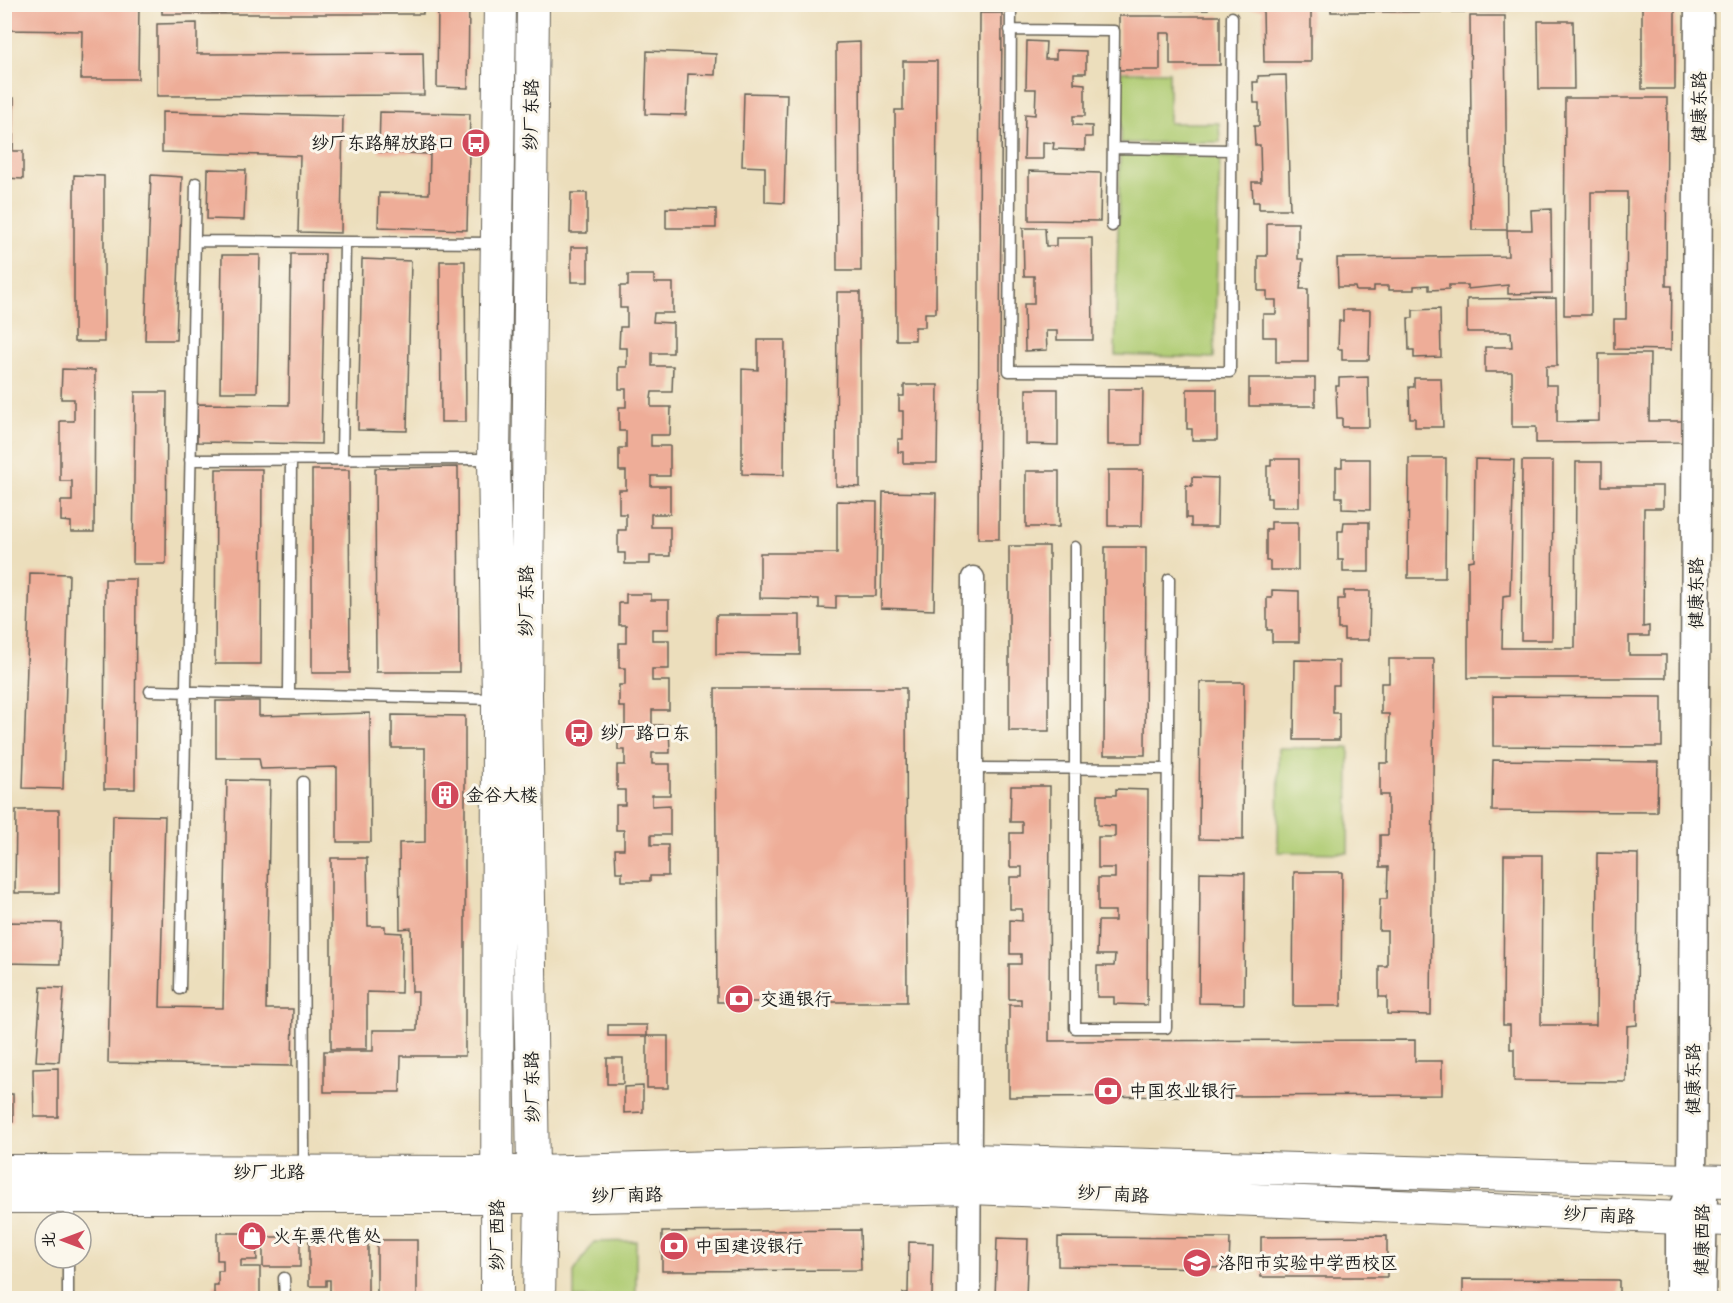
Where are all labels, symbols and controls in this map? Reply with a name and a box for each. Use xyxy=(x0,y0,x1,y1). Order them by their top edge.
street label: 健康东路 xyxy=(1683,71,1715,143)
street label: 纱厂东路 xyxy=(514,79,548,151)
place label: 纱厂东路解放路口 xyxy=(311,127,455,159)
bus stop icon: 纱厂东路解放路口 xyxy=(460,127,492,159)
street label: 健康东路 xyxy=(1680,557,1712,629)
street label: 纱厂东路 xyxy=(510,565,542,637)
bus stop icon: 纱厂路口东 xyxy=(563,717,595,749)
place label: 纱厂路口东 xyxy=(600,717,690,749)
building icon: 金谷大楼 xyxy=(429,779,461,811)
place label: 金谷大楼 xyxy=(466,779,538,811)
bank icon: 交通银行 xyxy=(723,983,755,1015)
place label: 交通银行 xyxy=(760,983,832,1015)
street label: 健康东路 xyxy=(1677,1043,1709,1115)
street label: 纱厂东路 xyxy=(515,1051,549,1123)
bank icon: 中国农业银行 xyxy=(1092,1075,1124,1107)
place label: 中国农业银行 xyxy=(1129,1075,1237,1107)
street label: 纱厂北路 xyxy=(233,1156,305,1188)
street label: 纱厂南路 xyxy=(1076,1176,1150,1212)
street label: 纱厂南路 xyxy=(591,1178,663,1212)
street label: 纱厂南路 xyxy=(1562,1197,1636,1233)
street label: 纱厂西路 xyxy=(481,1199,513,1271)
street label: 健康西路 xyxy=(1685,1204,1719,1276)
north arrow xyxy=(33,1210,93,1270)
shop icon: 火车票代售处 xyxy=(236,1220,268,1252)
place label: 火车票代售处 xyxy=(273,1220,381,1252)
bank icon: 中国建设银行 xyxy=(658,1230,690,1262)
place label: 中国建设银行 xyxy=(695,1230,803,1262)
text: 北 xyxy=(34,1232,63,1248)
school or university icon: 洛阳市实验中学西校区 xyxy=(1181,1247,1213,1279)
place label: 洛阳市实验中学西校区 xyxy=(1218,1247,1398,1279)

